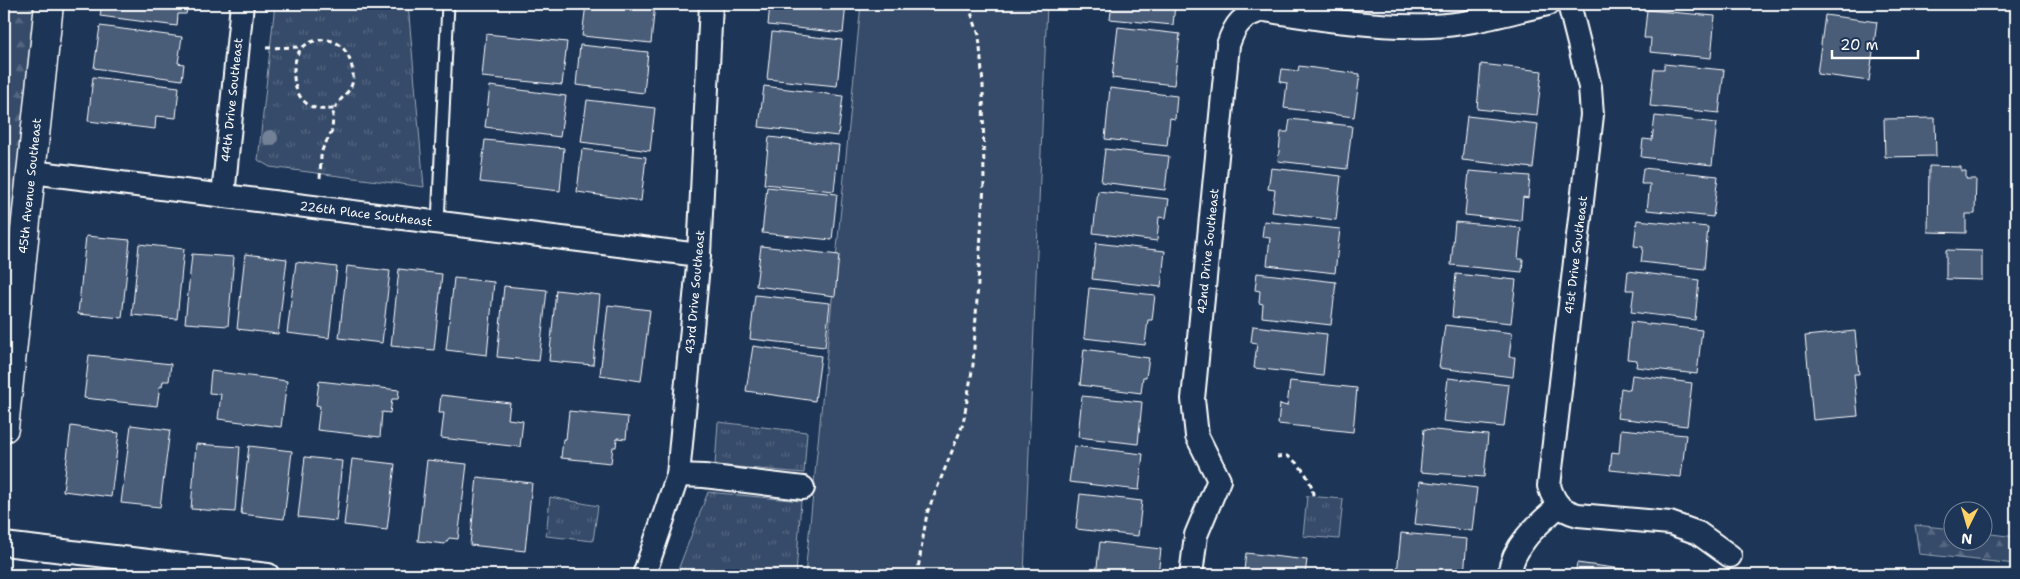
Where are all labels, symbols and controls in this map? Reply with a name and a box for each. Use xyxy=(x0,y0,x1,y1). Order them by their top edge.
scale bar xyxy=(1832,28,1919,60)
text: 20 m xyxy=(1840,35,1879,55)
street label: 44th Drive Southeast xyxy=(218,37,246,163)
street label: 45th Avenue Southeast xyxy=(15,117,45,255)
street label: 42nd Drive Southeast xyxy=(1193,187,1223,315)
street label: 41st Drive Southeast xyxy=(1561,195,1591,315)
street label: 226th Place Southeast xyxy=(299,198,433,230)
street label: 43rd Drive Southeast xyxy=(682,229,708,355)
north arrow xyxy=(1942,502,1992,552)
text: N xyxy=(1961,530,1973,548)

